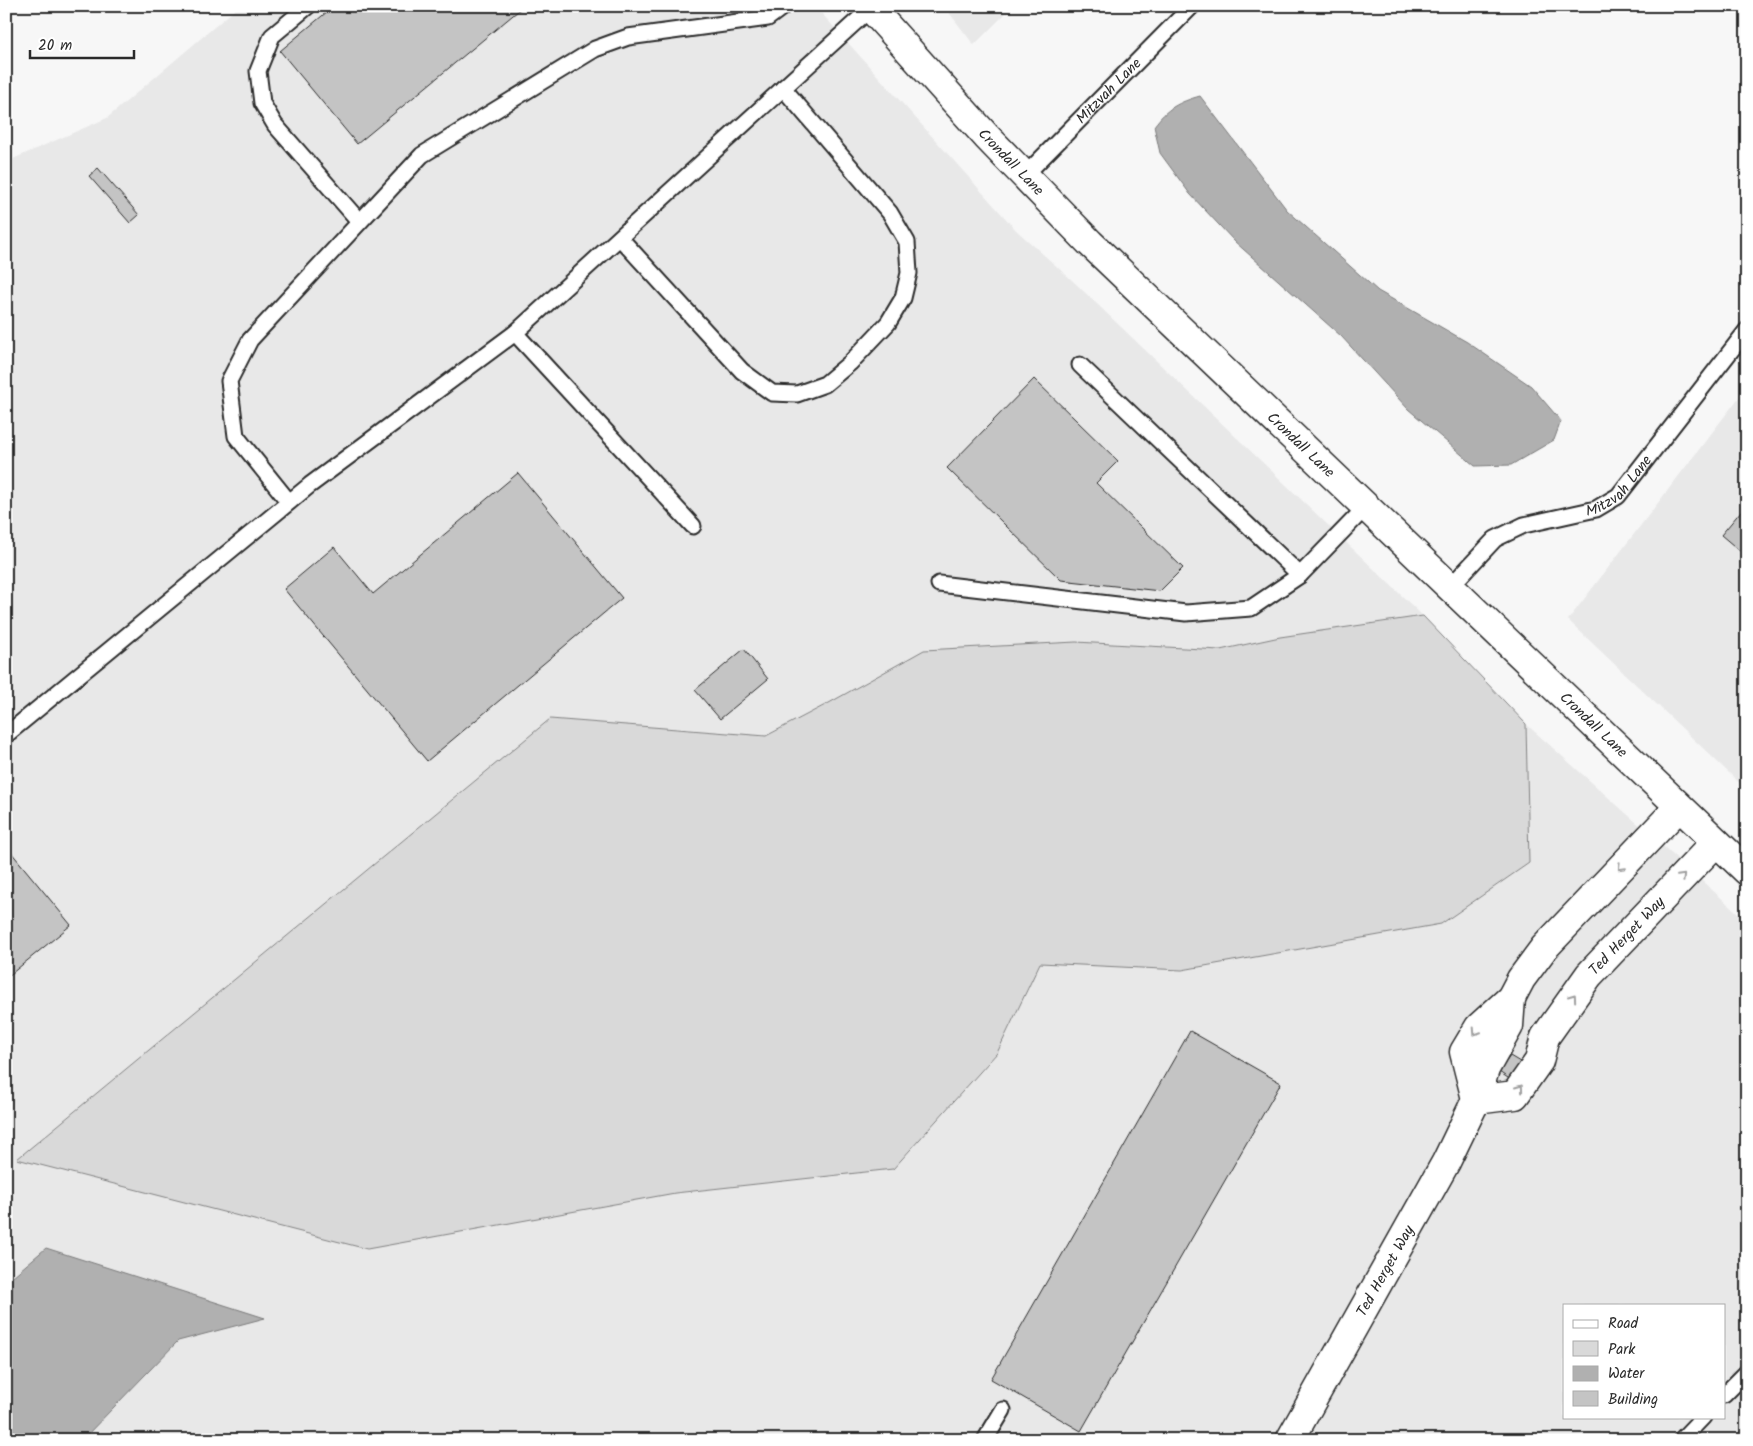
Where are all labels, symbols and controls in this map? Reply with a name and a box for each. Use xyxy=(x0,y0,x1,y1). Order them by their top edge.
scale bar xyxy=(30,28,134,60)
text: 20 m xyxy=(38,34,72,58)
street label: Mitzvah Lane xyxy=(1071,52,1148,130)
street label: Crondall Lane xyxy=(972,123,1049,202)
street label: Crondall Lane xyxy=(1261,407,1340,484)
street label: Mitzvah Lane xyxy=(1583,450,1659,524)
street label: Crondall Lane xyxy=(1553,687,1633,764)
one-way arrow xyxy=(1618,861,1627,870)
one-way arrow xyxy=(1676,873,1685,882)
street label: Ted Herget Way xyxy=(1583,891,1672,981)
one-way arrow xyxy=(1568,994,1576,1003)
one-way arrow xyxy=(1473,1027,1483,1036)
one-way arrow xyxy=(1514,1084,1523,1093)
street label: Ted Herget Way xyxy=(1350,1220,1422,1322)
legend xyxy=(1563,1304,1726,1418)
text: Road xyxy=(1608,1312,1639,1336)
text: Park xyxy=(1608,1338,1636,1362)
text: Water xyxy=(1608,1362,1645,1386)
text: Building xyxy=(1608,1388,1658,1412)

